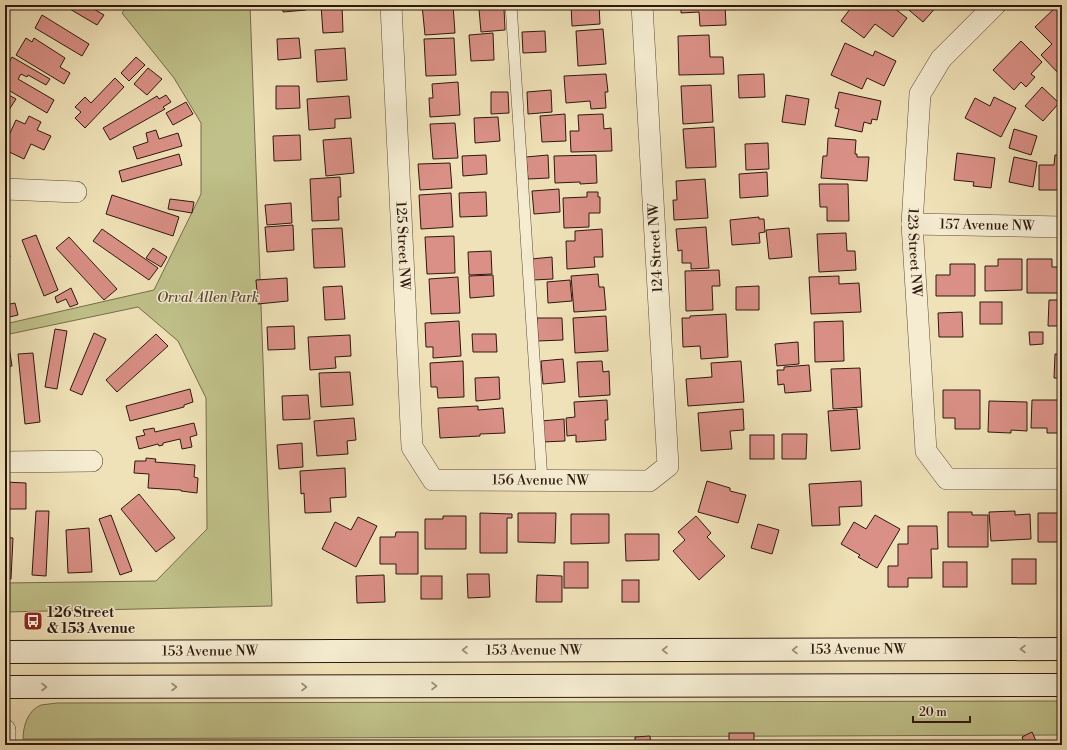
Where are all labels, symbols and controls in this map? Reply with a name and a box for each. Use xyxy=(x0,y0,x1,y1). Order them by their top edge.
street label: 125 Street NW xyxy=(391,201,414,292)
street label: 124 Street NW xyxy=(645,201,667,293)
street label: 123 Street NW xyxy=(903,208,926,299)
street label: 157 Avenue NW xyxy=(939,216,1036,235)
park label: Orval Allen Park xyxy=(157,289,259,307)
street label: 156 Avenue NW xyxy=(492,471,590,490)
place label: 126 Street & 153 Avenue xyxy=(47,604,136,638)
bus stop icon: 126 Street & 153 Avenue xyxy=(22,610,44,632)
street label: 153 Avenue NW xyxy=(810,640,908,659)
street label: 153 Avenue NW xyxy=(486,641,584,660)
street label: 153 Avenue NW xyxy=(162,642,260,661)
one-way arrow xyxy=(1020,645,1026,653)
one-way arrow xyxy=(462,646,468,654)
one-way arrow xyxy=(662,646,668,654)
one-way arrow xyxy=(792,646,798,654)
one-way arrow xyxy=(431,682,437,690)
one-way arrow xyxy=(41,683,47,691)
one-way arrow xyxy=(171,683,177,691)
one-way arrow xyxy=(301,683,307,691)
scale bar xyxy=(913,698,970,724)
text: 20 m xyxy=(919,705,947,720)

